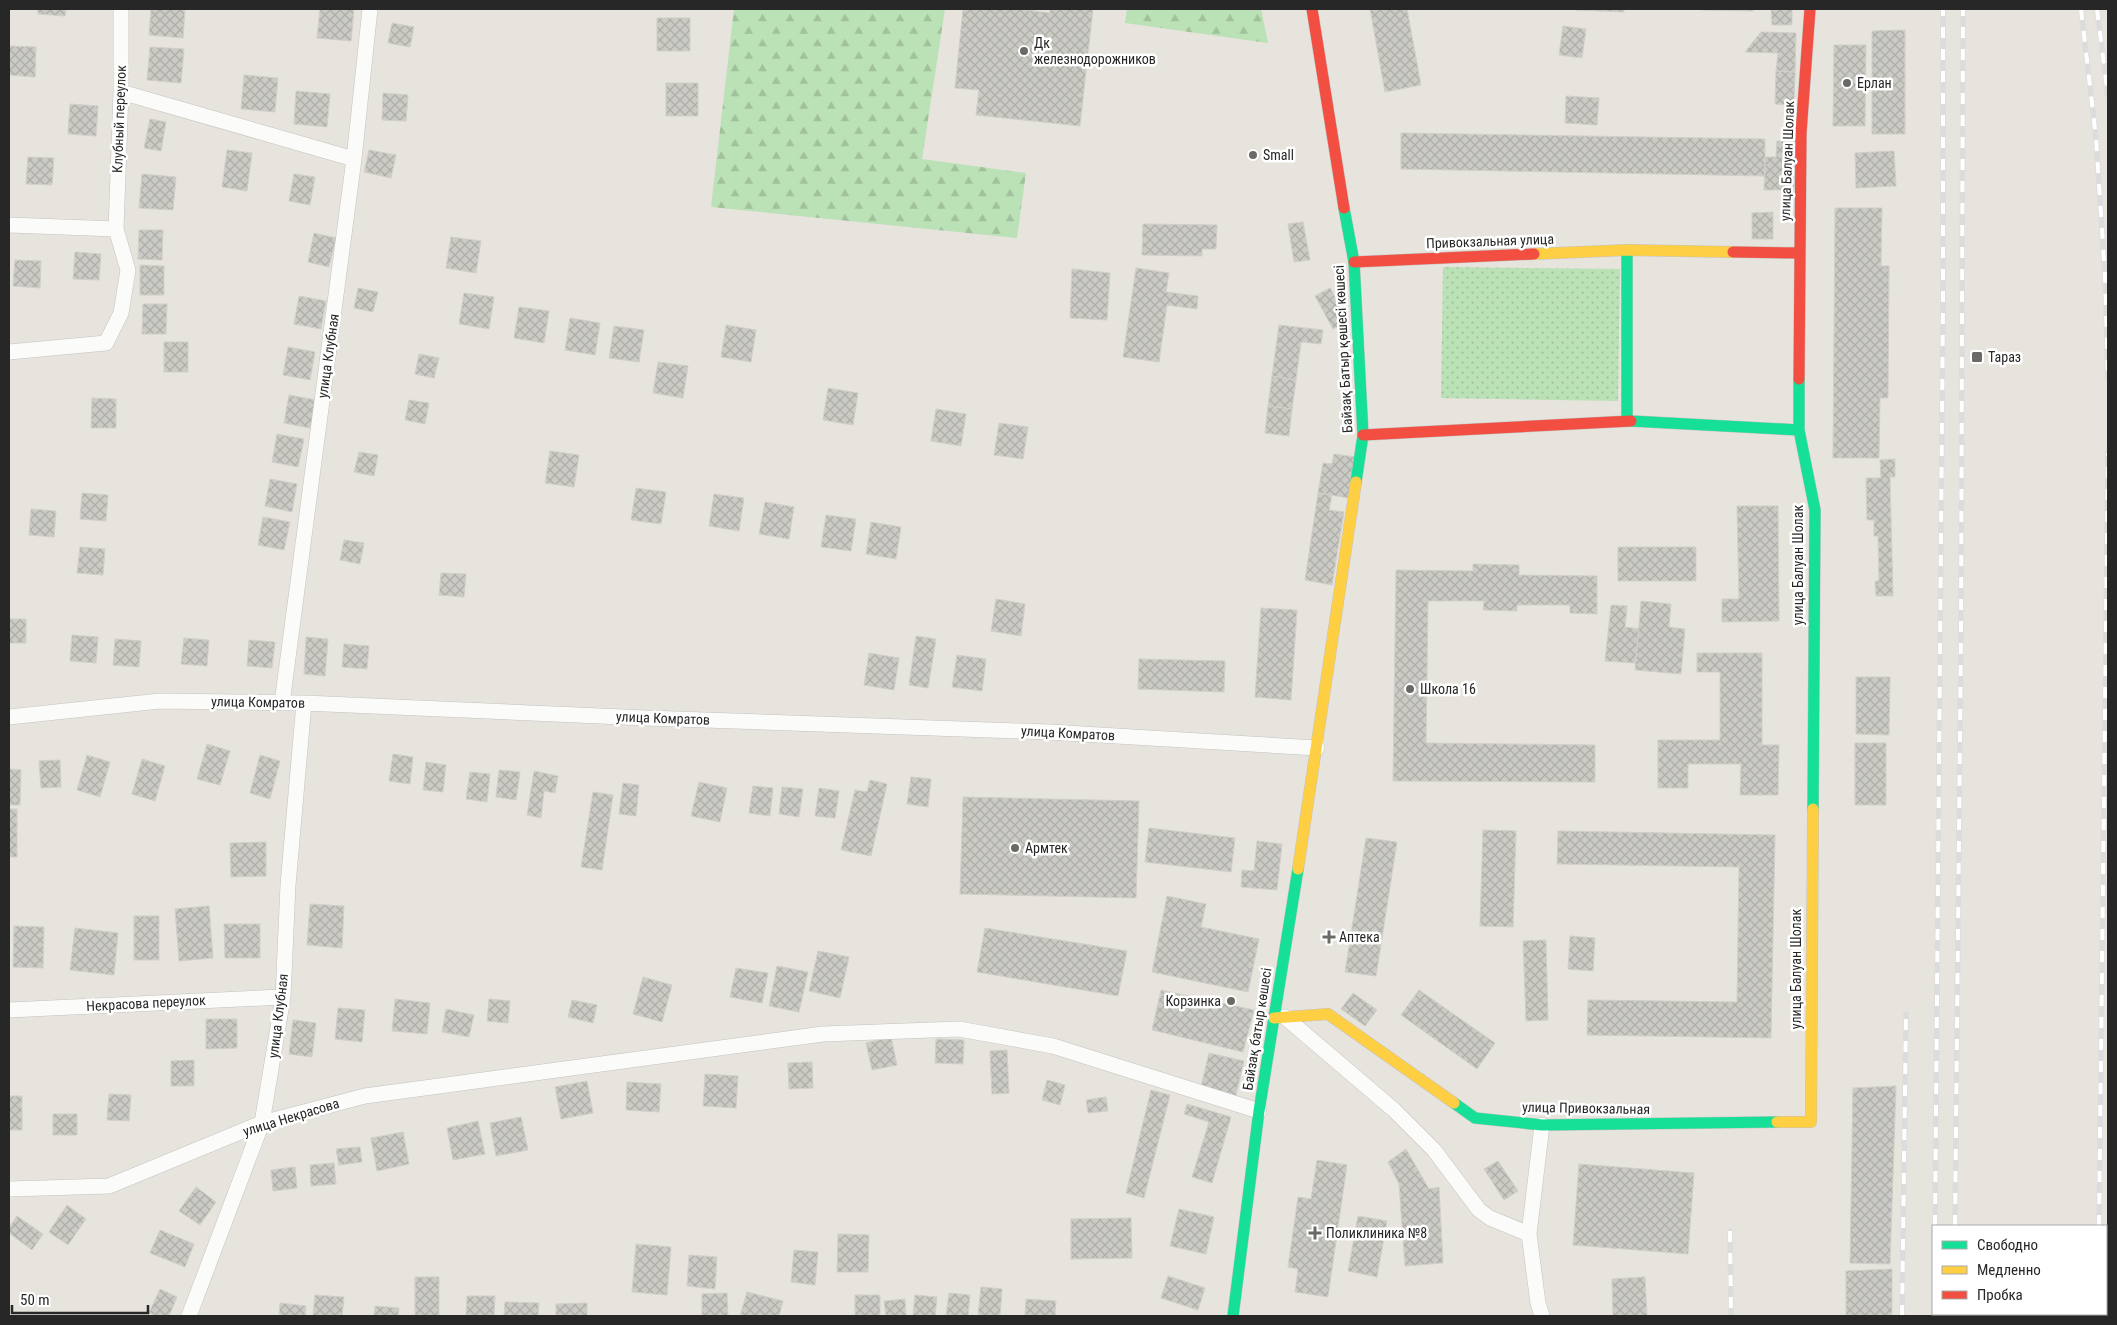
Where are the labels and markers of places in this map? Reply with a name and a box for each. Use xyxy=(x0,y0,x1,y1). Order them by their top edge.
place label: Дк железнодорожников xyxy=(1034,35,1156,67)
marker: Дк железнодорожников xyxy=(1018,45,1030,57)
place label: Ерлан xyxy=(1857,75,1892,91)
marker: Ерлан xyxy=(1841,77,1853,89)
place label: Small xyxy=(1263,147,1294,163)
marker: Small xyxy=(1247,149,1259,161)
place label: Тараз xyxy=(1988,349,2021,365)
marker: Тараз xyxy=(1970,350,1984,364)
place label: Школа 16 xyxy=(1420,681,1476,697)
marker: Школа 16 xyxy=(1404,683,1416,695)
place label: Армтек xyxy=(1025,840,1068,856)
marker: Армтек xyxy=(1009,842,1021,854)
place label: Аптека xyxy=(1339,929,1380,945)
marker: Аптека xyxy=(1323,931,1335,943)
place label: Корзинка xyxy=(1165,993,1221,1009)
marker: Корзинка xyxy=(1225,995,1237,1007)
place label: Поликлиника №8 xyxy=(1326,1225,1427,1241)
marker: Поликлиника №8 xyxy=(1308,1226,1322,1240)

